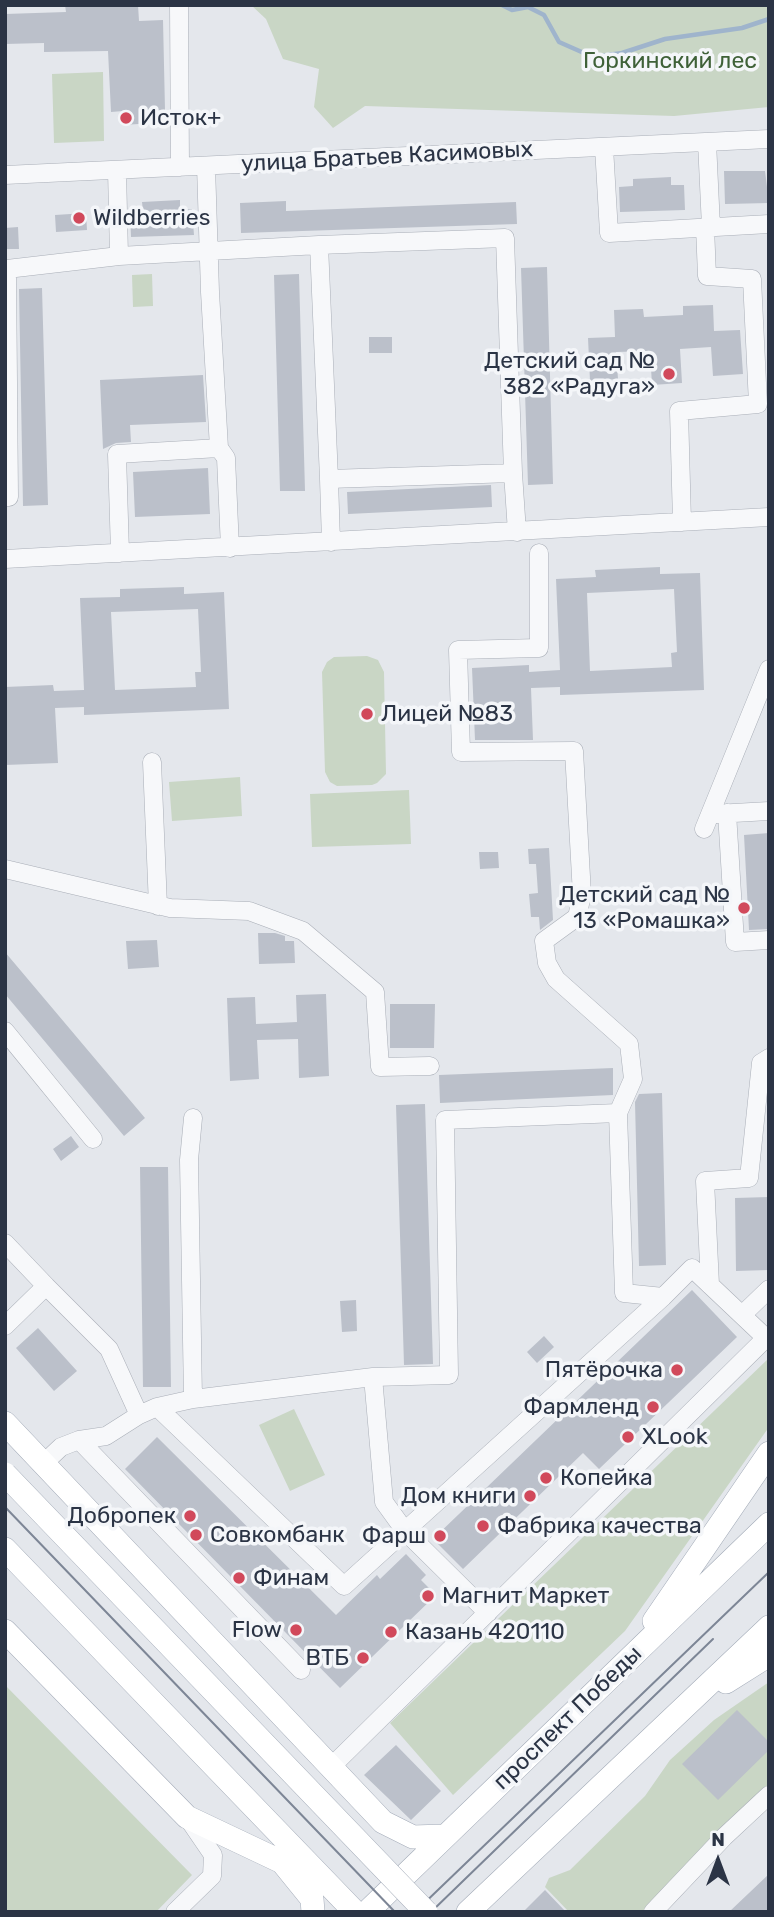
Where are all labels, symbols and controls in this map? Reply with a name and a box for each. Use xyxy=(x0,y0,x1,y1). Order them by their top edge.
park label: Горкинский лес xyxy=(583,47,757,75)
place label: Исток+ xyxy=(140,104,221,132)
marker: Исток+ xyxy=(118,110,134,126)
street label: улица Братьев Касимовых xyxy=(240,136,534,178)
place label: Wildberries xyxy=(93,204,210,232)
marker: Wildberries xyxy=(71,210,87,226)
place label: Детский сад № 382 «Радуга» xyxy=(484,347,655,401)
marker: Детский сад № 382 «Радуга» xyxy=(661,366,677,382)
place label: Лицей №83 xyxy=(381,700,513,728)
marker: Лицей №83 xyxy=(359,706,375,722)
place label: Детский сад № 13 «Ромашка» xyxy=(559,881,730,935)
marker: Детский сад № 13 «Ромашка» xyxy=(736,900,752,916)
place label: Пятёрочка xyxy=(545,1356,663,1384)
marker: Пятёрочка xyxy=(669,1362,685,1378)
place label: Фармленд xyxy=(523,1393,639,1421)
marker: Фармленд xyxy=(645,1399,661,1415)
place label: XLook xyxy=(642,1423,708,1451)
marker: XLook xyxy=(620,1429,636,1445)
place label: Копейка xyxy=(560,1464,653,1492)
marker: Копейка xyxy=(538,1470,554,1486)
place label: Дом книги xyxy=(401,1482,516,1510)
marker: Дом книги xyxy=(522,1488,538,1504)
place label: Добропек xyxy=(67,1502,176,1530)
marker: Добропек xyxy=(182,1508,198,1524)
place label: Фабрика качества xyxy=(497,1512,702,1540)
marker: Фабрика качества xyxy=(475,1518,491,1534)
place label: Совкомбанк xyxy=(210,1521,344,1549)
place label: Фарш xyxy=(362,1522,426,1550)
marker: Совкомбанк xyxy=(188,1527,204,1543)
marker: Фарш xyxy=(432,1528,448,1544)
place label: Финам xyxy=(253,1564,329,1592)
marker: Финам xyxy=(231,1570,247,1586)
place label: Магнит Маркет xyxy=(442,1582,609,1610)
marker: Магнит Маркет xyxy=(420,1588,436,1604)
place label: Flow xyxy=(232,1616,282,1644)
place label: Казань 420110 xyxy=(405,1618,565,1646)
marker: Flow xyxy=(288,1622,304,1638)
marker: Казань 420110 xyxy=(383,1624,399,1640)
street label: проспект Победы xyxy=(488,1640,648,1796)
place label: ВТБ xyxy=(306,1644,349,1672)
marker: ВТБ xyxy=(355,1650,371,1666)
north arrow xyxy=(683,1826,753,1896)
text: N xyxy=(711,1828,725,1851)

